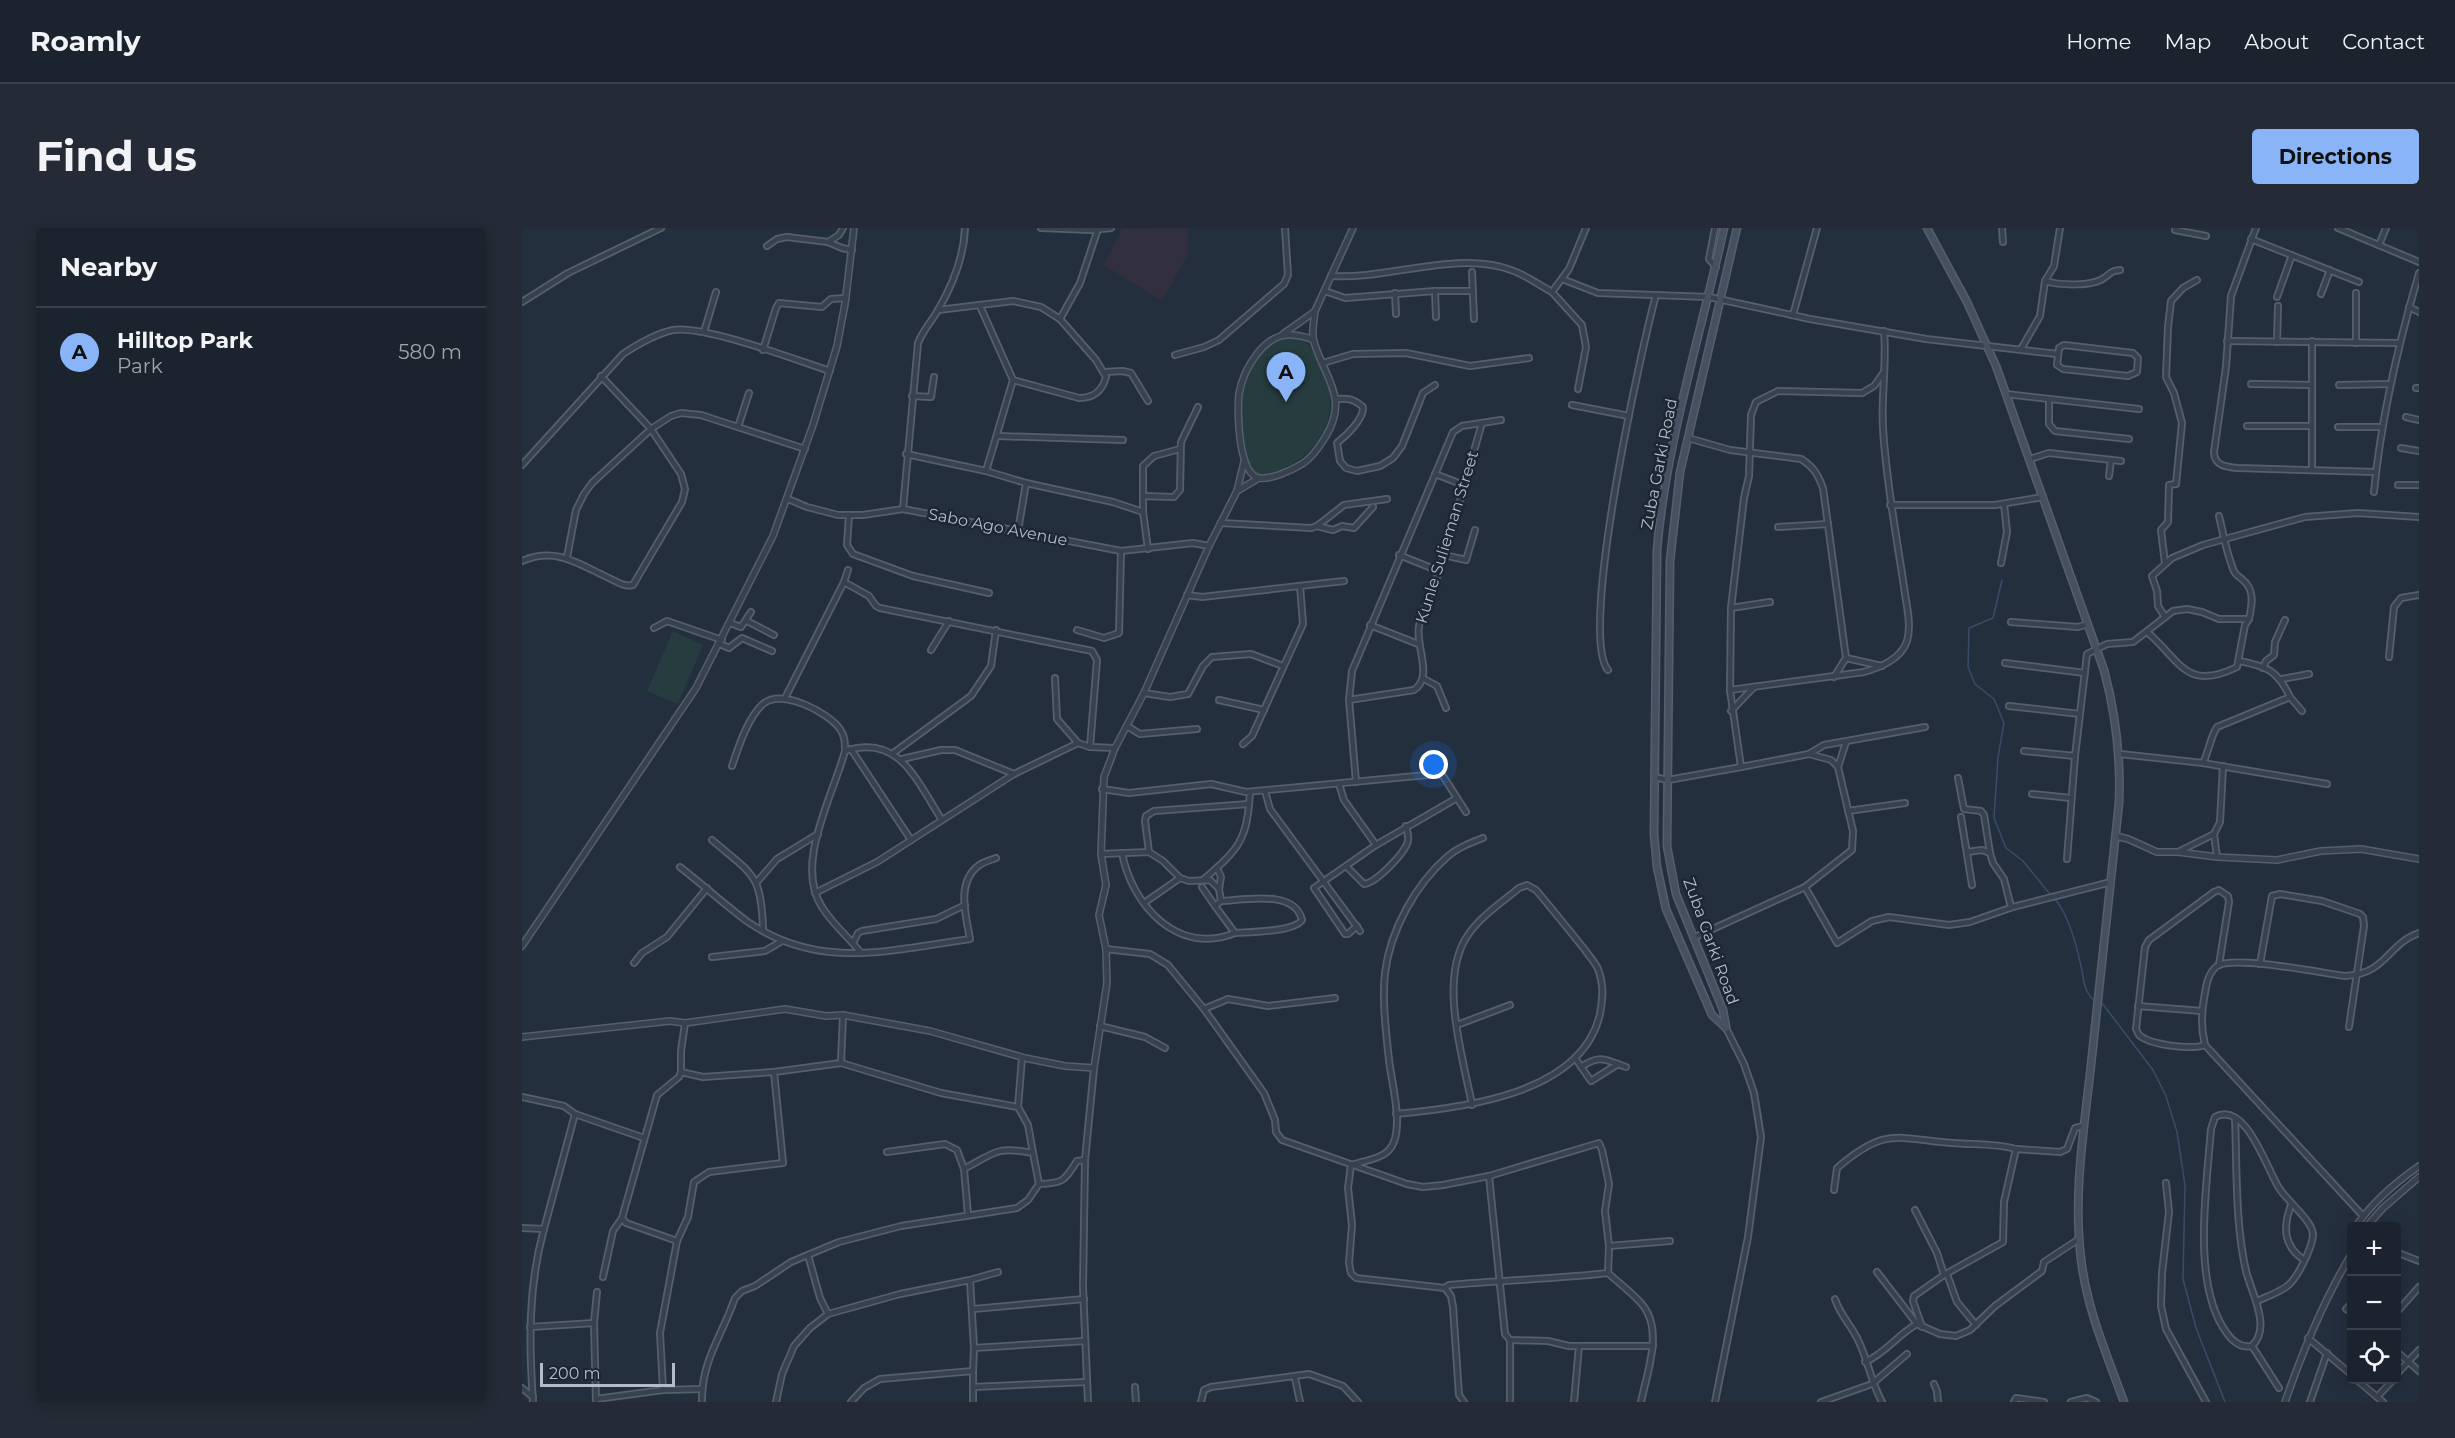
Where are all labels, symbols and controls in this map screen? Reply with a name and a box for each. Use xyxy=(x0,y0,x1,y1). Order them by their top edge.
text: Roamly xyxy=(30,24,140,58)
text: Home xyxy=(2066,29,2131,54)
text: Map xyxy=(2164,29,2211,54)
text: About xyxy=(2244,29,2309,54)
text: Contact xyxy=(2342,29,2425,54)
button: Directions xyxy=(2252,129,2419,184)
text: Find us xyxy=(36,130,197,182)
text: Nearby xyxy=(60,251,157,283)
text: Hilltop Park xyxy=(117,327,253,354)
text: A xyxy=(72,340,87,364)
text: 580 m xyxy=(398,340,462,364)
pin: A xyxy=(1266,352,1305,402)
text: Park xyxy=(117,354,163,378)
street label: Zuba Garki Road xyxy=(1637,397,1681,531)
street label: Kunle Sulieman Street xyxy=(1412,448,1482,626)
street label: Sabo Ago Avenue xyxy=(927,504,1069,550)
your location xyxy=(1419,750,1448,779)
street label: Zuba Garki Road xyxy=(1679,875,1743,1007)
map controls xyxy=(2347,1222,2401,1384)
button: + xyxy=(2347,1222,2401,1276)
button: − xyxy=(2347,1276,2401,1330)
button: locate xyxy=(2347,1330,2401,1384)
scale bar xyxy=(540,1360,675,1388)
text: 200 m xyxy=(549,1364,600,1383)

